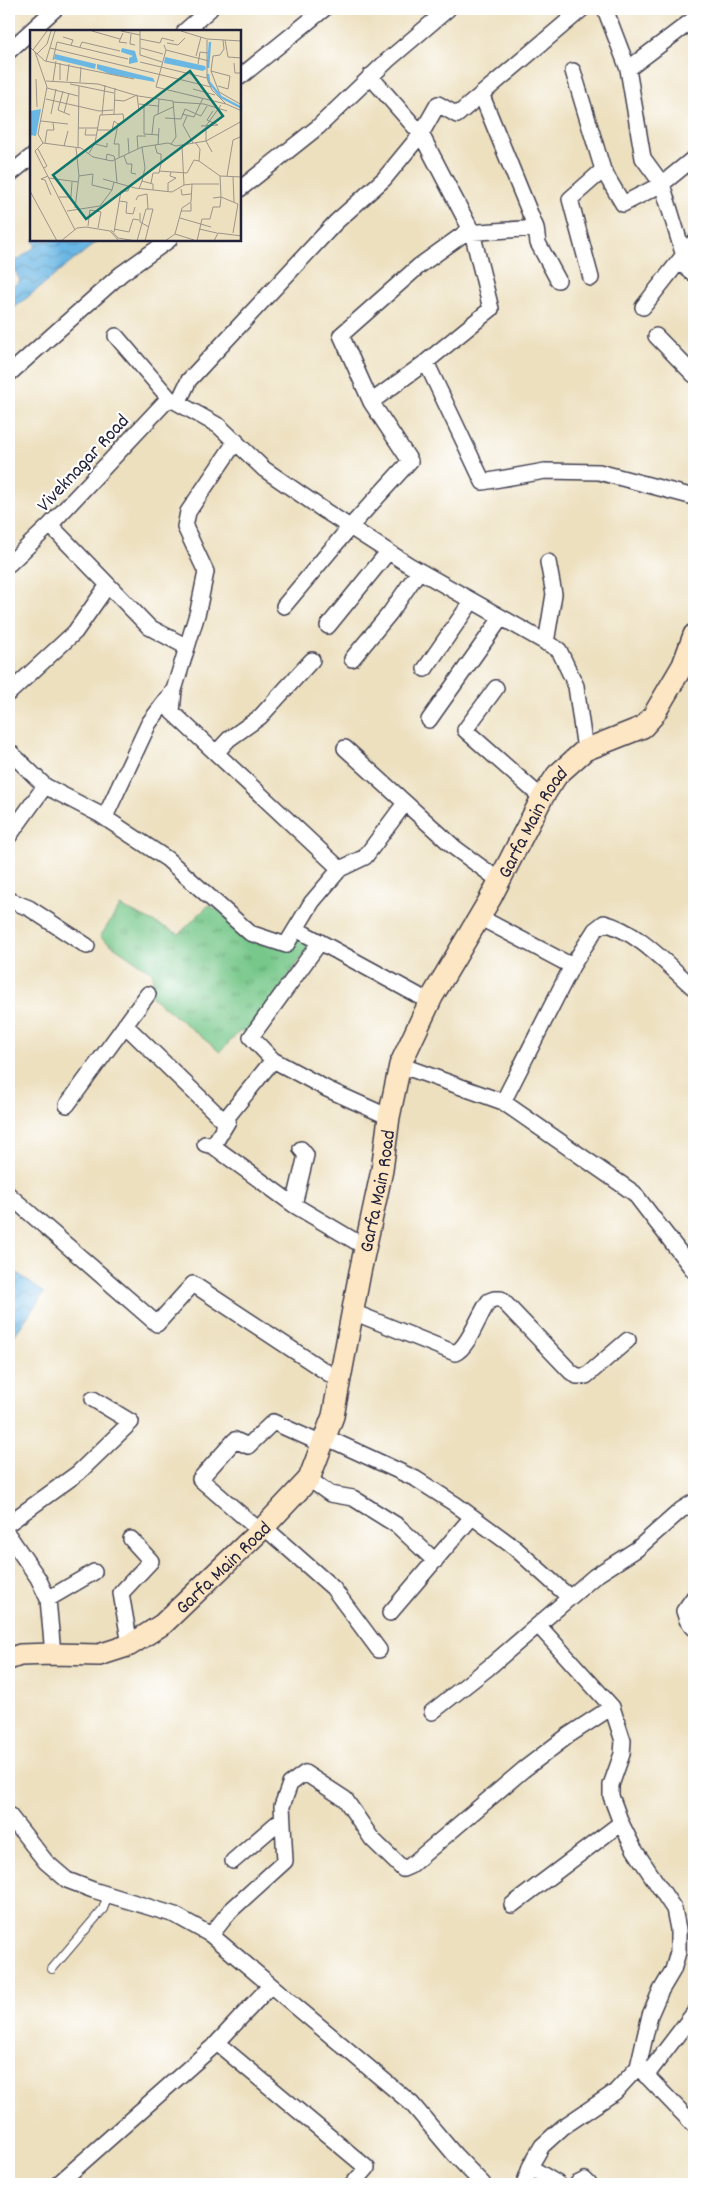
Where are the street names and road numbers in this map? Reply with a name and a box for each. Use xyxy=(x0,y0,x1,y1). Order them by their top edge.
street label: Viveknagar Road xyxy=(31,409,137,519)
street label: Garfa Main Road xyxy=(492,761,575,884)
street label: Garfa Main Road xyxy=(354,1128,404,1255)
street label: Garfa Main Road xyxy=(170,1516,279,1622)

